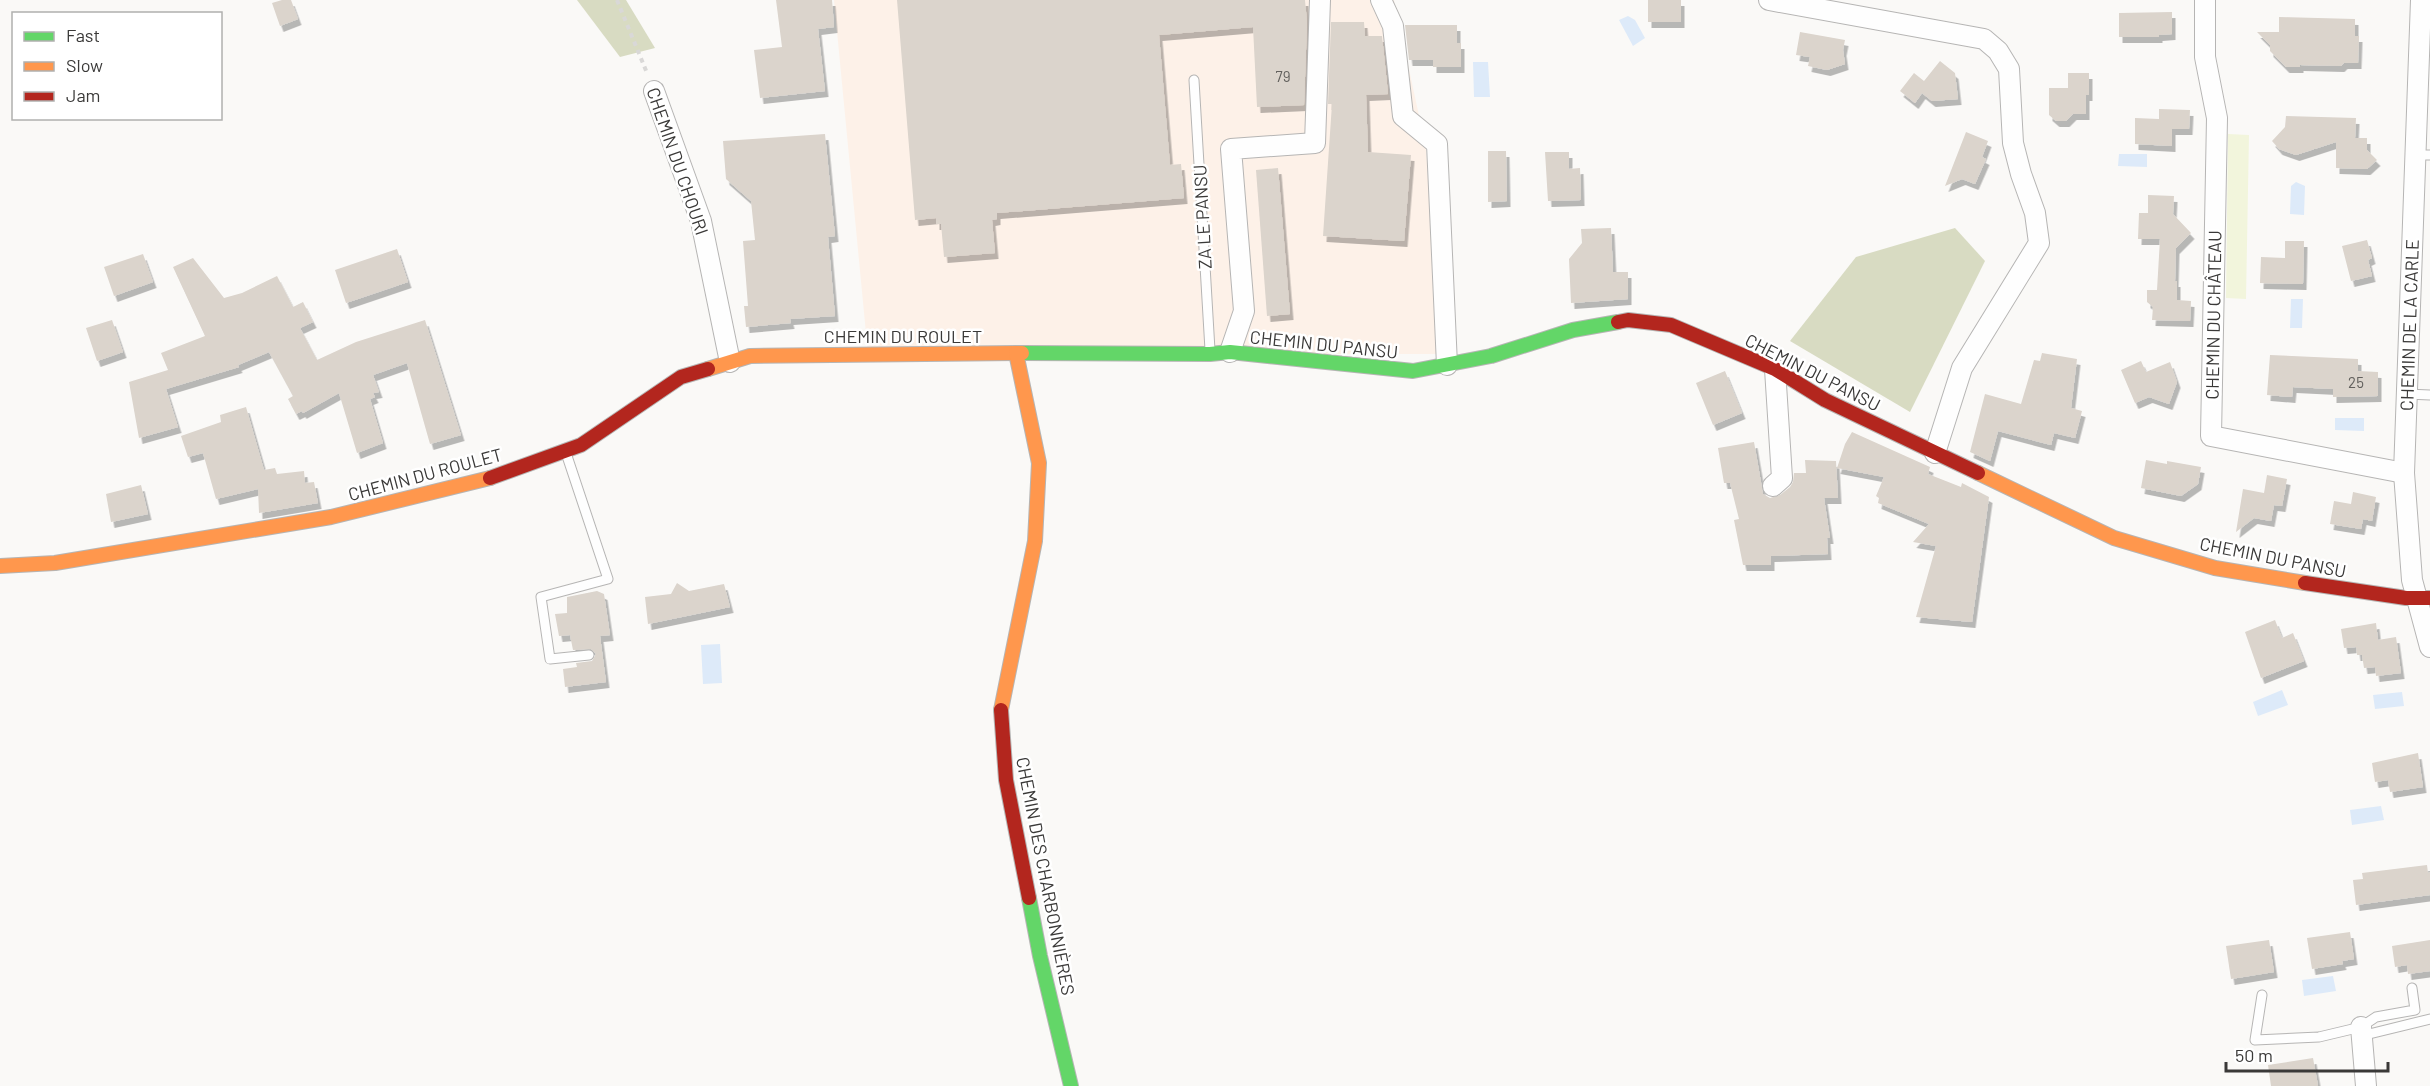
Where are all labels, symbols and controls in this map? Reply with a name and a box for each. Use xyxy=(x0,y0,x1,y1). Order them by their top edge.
legend xyxy=(12,12,222,120)
text: Fast xyxy=(66,24,100,46)
text: Slow xyxy=(66,54,103,76)
house number: 79 xyxy=(1276,67,1290,85)
text: Jam xyxy=(66,84,100,106)
street label: CHEMIN DU CHOURI xyxy=(642,84,714,238)
street label: ZA LE PANSU xyxy=(1188,164,1216,270)
street label: CHEMIN DU CHÂTEAU xyxy=(2201,230,2225,400)
street label: CHEMIN DE LA CARLE xyxy=(2395,239,2423,411)
street label: CHEMIN DU ROULET xyxy=(824,325,982,347)
street label: CHEMIN DU PANSU xyxy=(1249,325,1399,363)
street label: CHEMIN DU PANSU xyxy=(1742,328,1884,416)
house number: 25 xyxy=(2348,373,2364,391)
street label: CHEMIN DU ROULET xyxy=(346,443,504,505)
street label: CHEMIN DU PANSU xyxy=(2198,532,2348,582)
street label: CHEMIN DES CHARBONNIÈRES xyxy=(1012,755,1080,997)
scale bar xyxy=(2226,1035,2388,1073)
text: 50 m xyxy=(2235,1044,2273,1066)

